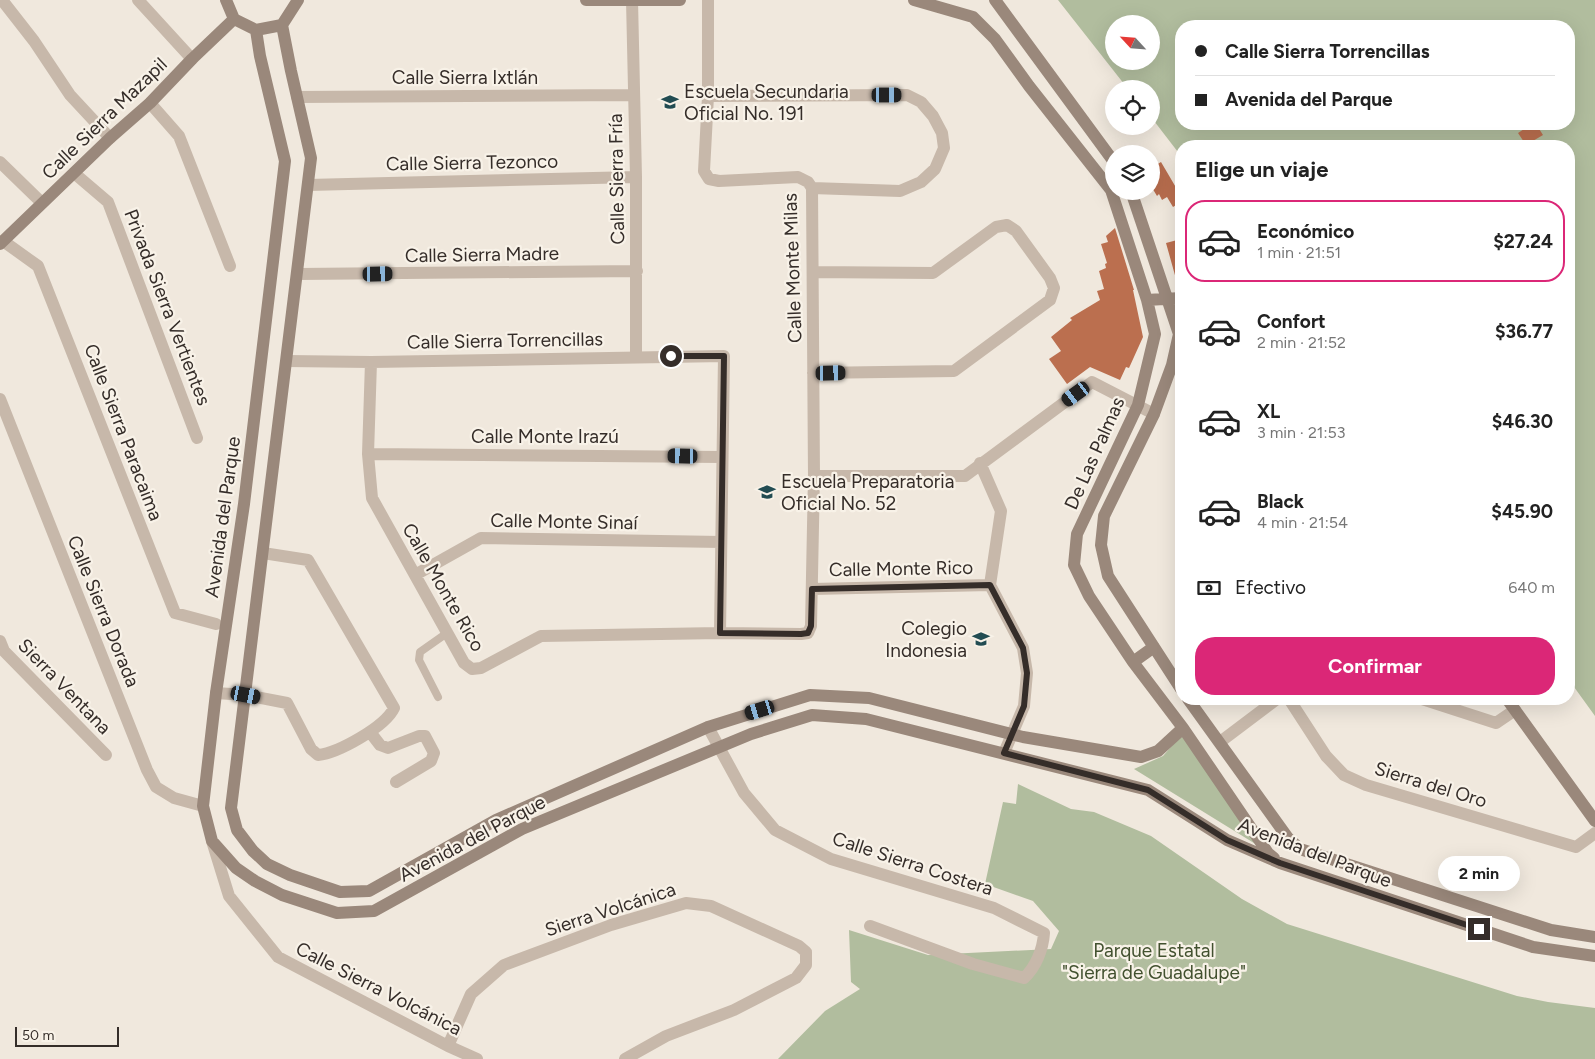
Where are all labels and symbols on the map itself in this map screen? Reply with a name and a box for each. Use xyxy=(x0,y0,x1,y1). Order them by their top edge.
north arrow xyxy=(1105,15,1160,70)
street label: Calle Sierra Mazapil xyxy=(37,53,172,184)
street label: Calle Sierra Ixtlán xyxy=(392,66,538,89)
place label: Escuela Secundaria Oficial No. 191 xyxy=(684,80,849,125)
car xyxy=(872,88,902,103)
school or university icon: Escuela Secundaria Oficial No. 191 xyxy=(660,92,680,112)
street label: Calle Sierra Fría xyxy=(604,113,629,245)
street label: Calle Sierra Tezonco xyxy=(386,149,558,176)
street label: Calle Monte Milas xyxy=(778,193,807,343)
street label: Privada Sierra Vertientes xyxy=(119,206,216,409)
street label: Calle Sierra Madre xyxy=(405,242,559,267)
car xyxy=(362,266,393,282)
street label: Calle Sierra Torrencillas xyxy=(407,327,603,354)
street label: Calle Sierra Paracaima xyxy=(79,341,168,524)
route start xyxy=(660,345,682,367)
car xyxy=(815,365,846,381)
car xyxy=(1059,379,1092,409)
street label: De Las Palmas xyxy=(1059,393,1130,513)
street label: Calle Monte Irazú xyxy=(471,425,619,448)
street label: Avenida del Parque xyxy=(200,435,245,599)
car xyxy=(667,448,698,464)
place label: Escuela Preparatoria Oficial No. 52 xyxy=(781,470,954,515)
school or university icon: Escuela Preparatoria Oficial No. 52 xyxy=(757,482,777,502)
street label: Calle Monte Sinaí xyxy=(490,509,640,534)
street label: Calle Monte Rico xyxy=(398,519,490,655)
street label: Calle Sierra Dorada xyxy=(63,532,144,690)
street label: Calle Monte Rico xyxy=(829,556,973,581)
place label: Colegio Indonesia xyxy=(885,617,967,662)
school or university icon: Colegio Indonesia xyxy=(971,629,991,649)
street label: Sierra Ventana xyxy=(13,634,116,739)
car xyxy=(229,685,262,705)
car xyxy=(743,698,776,722)
street label: Sierra del Oro xyxy=(1372,756,1490,812)
street label: Avenida del Parque xyxy=(395,790,549,887)
street label: Avenida del Parque xyxy=(1235,813,1395,892)
street label: Calle Sierra Costera xyxy=(830,827,996,900)
callout: 2 min xyxy=(1438,856,1520,892)
street label: Sierra Volcánica xyxy=(542,877,678,941)
route end xyxy=(1468,918,1490,940)
street label: Calle Sierra Volcánica xyxy=(292,937,466,1040)
park label: Parque Estatal "Sierra de Guadalupe" xyxy=(1062,939,1246,984)
scale bar xyxy=(15,1024,119,1047)

